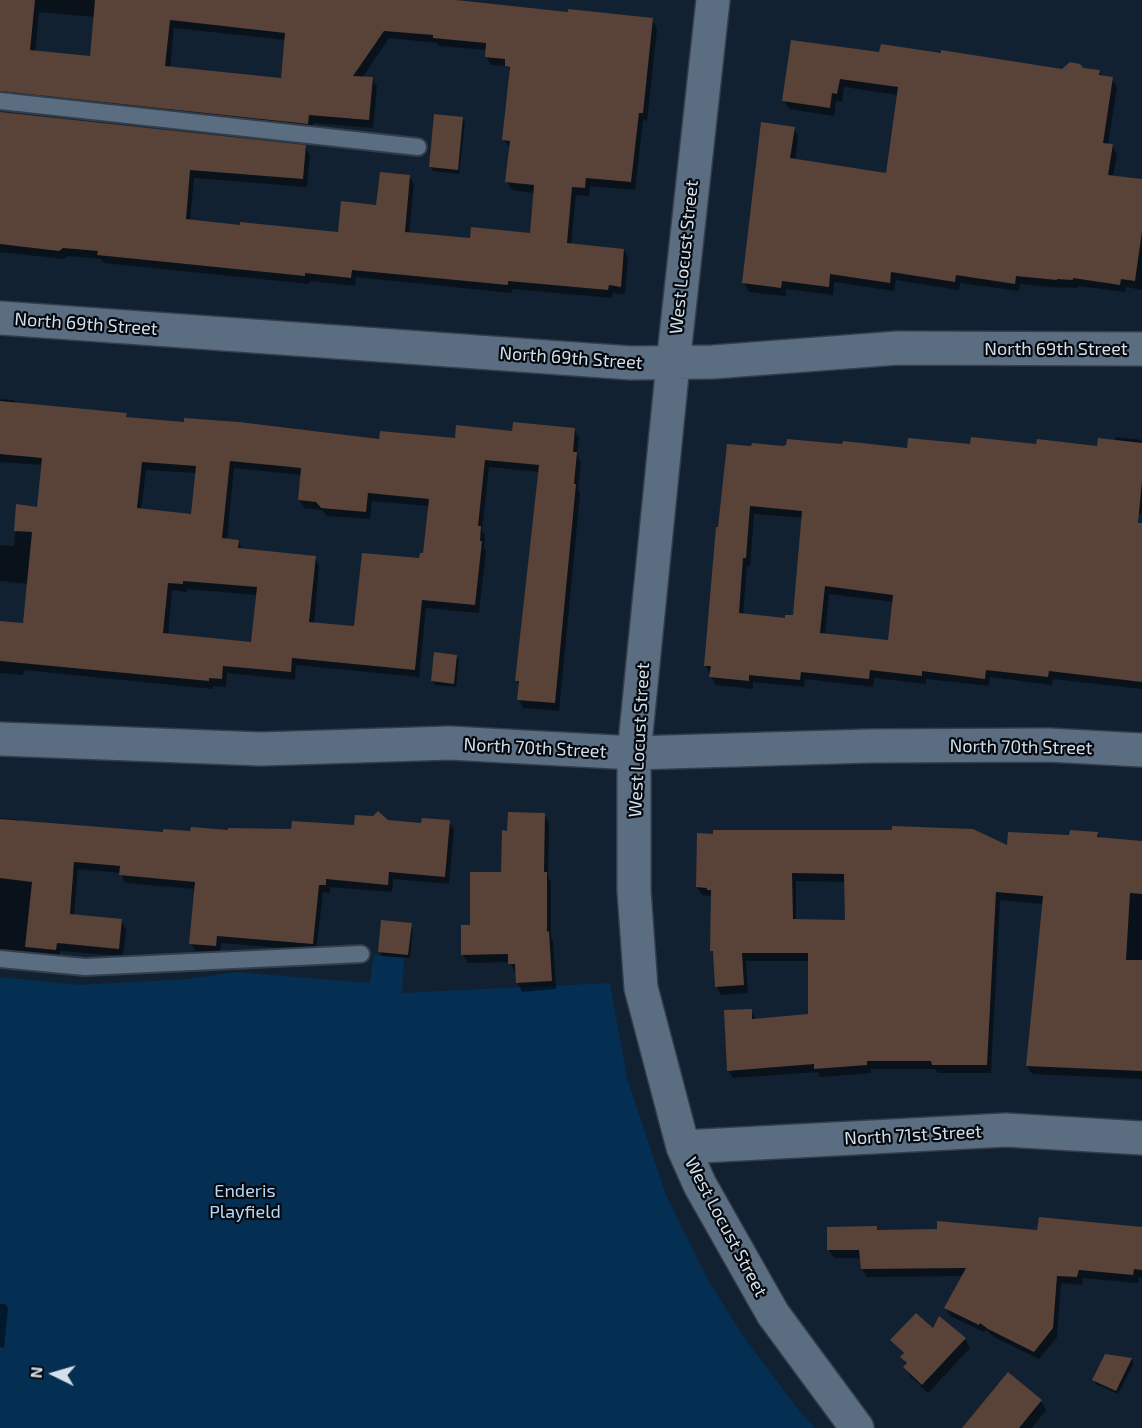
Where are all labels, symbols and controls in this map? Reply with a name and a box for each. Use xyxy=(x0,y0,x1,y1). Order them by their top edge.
street label: West Locust Street xyxy=(665,179,703,335)
street label: North 69th Street xyxy=(14,308,158,340)
street label: North 69th Street xyxy=(984,338,1128,360)
street label: North 69th Street xyxy=(499,342,643,374)
street label: West Locust Street xyxy=(624,662,654,818)
street label: North 70th Street xyxy=(463,733,607,763)
street label: North 70th Street xyxy=(949,735,1093,759)
street label: North 71st Street xyxy=(844,1121,982,1149)
street label: West Locust Street xyxy=(680,1154,772,1300)
park label: Enderis Playfield xyxy=(209,1180,281,1222)
north arrow xyxy=(24,1344,84,1404)
text: N xyxy=(26,1366,46,1379)

